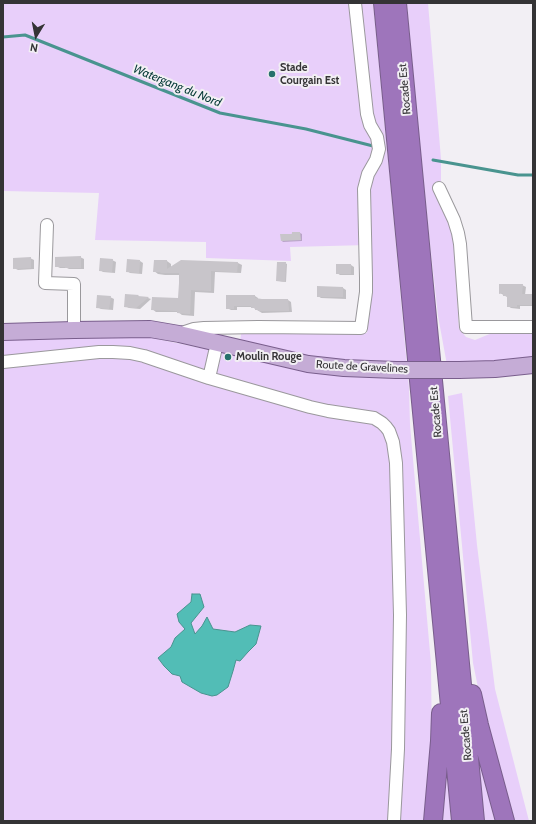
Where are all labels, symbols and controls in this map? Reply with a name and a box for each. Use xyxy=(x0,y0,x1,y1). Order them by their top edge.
north arrow xyxy=(16,16,56,56)
text: N xyxy=(29,40,39,55)
place label: Stade Courgain Est xyxy=(280,61,339,87)
water label: Watergang du Nord xyxy=(131,62,223,110)
street label: Rocade Est xyxy=(396,63,414,115)
marker: Stade Courgain Est xyxy=(267,69,277,79)
place label: Moulin Rouge xyxy=(236,350,302,364)
marker: Moulin Rouge xyxy=(223,352,233,362)
street label: Route de Gravelines xyxy=(316,358,408,376)
street label: Rocade Est xyxy=(427,386,445,438)
street label: Rocade Est xyxy=(457,709,475,761)

